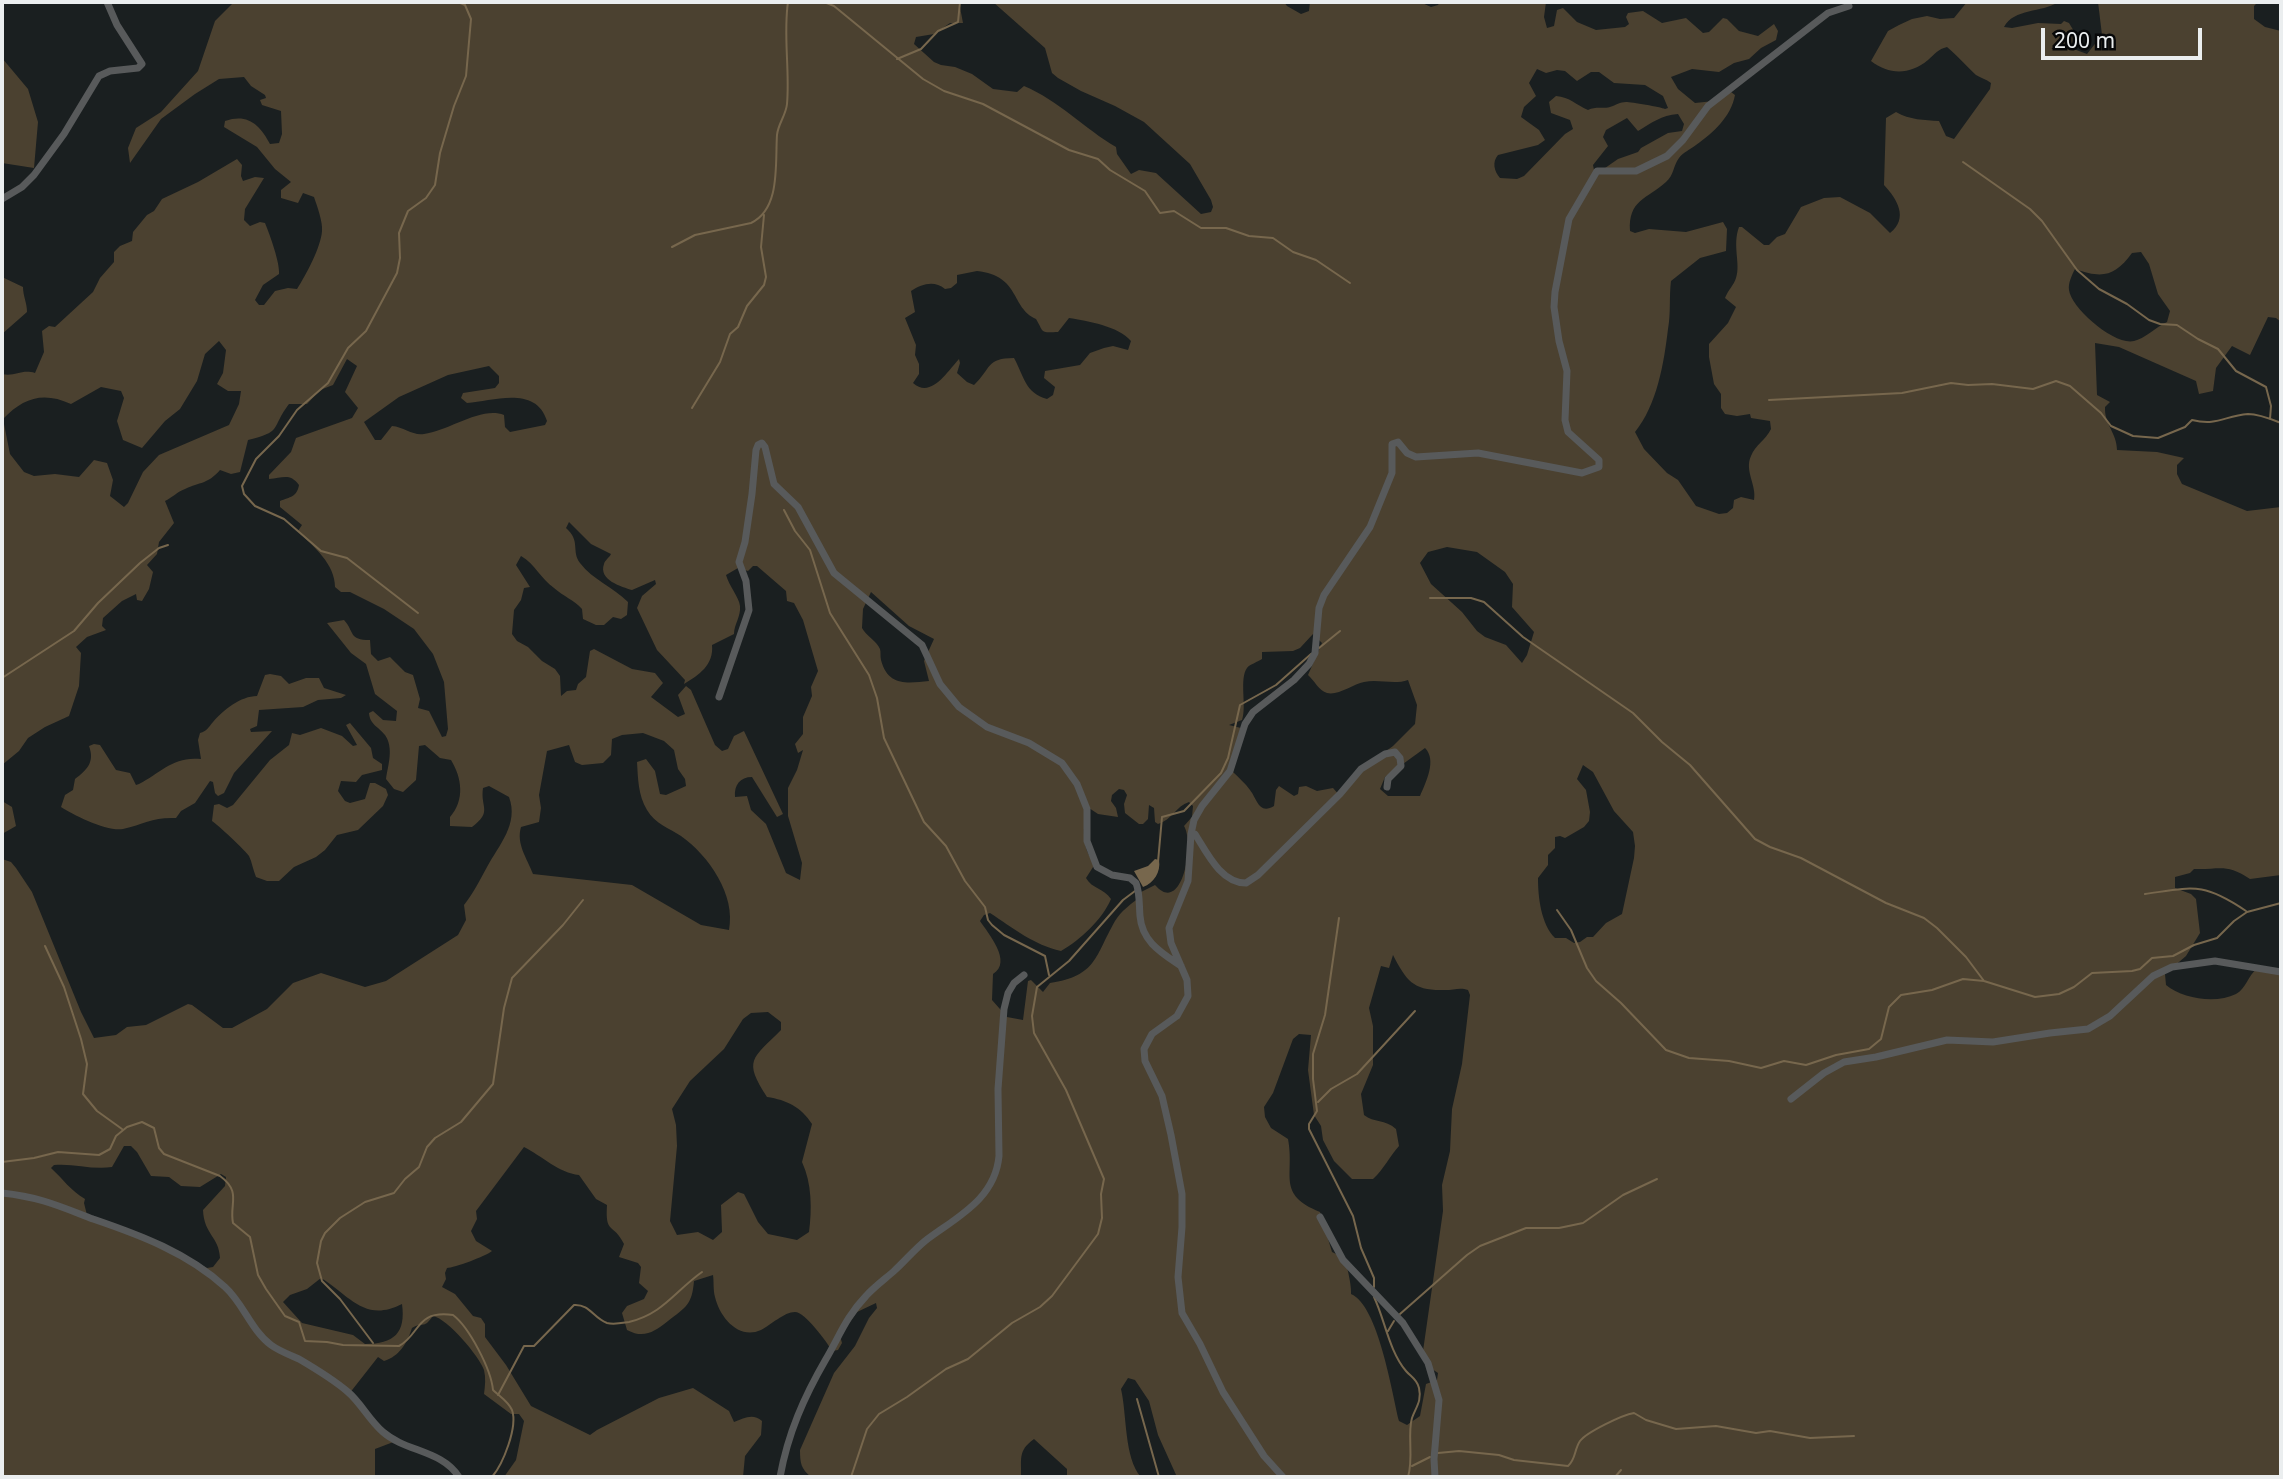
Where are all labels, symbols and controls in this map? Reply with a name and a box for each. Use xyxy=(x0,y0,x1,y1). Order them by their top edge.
scale bar xyxy=(2045,14,2206,58)
text: 200 m xyxy=(2054,26,2115,54)

